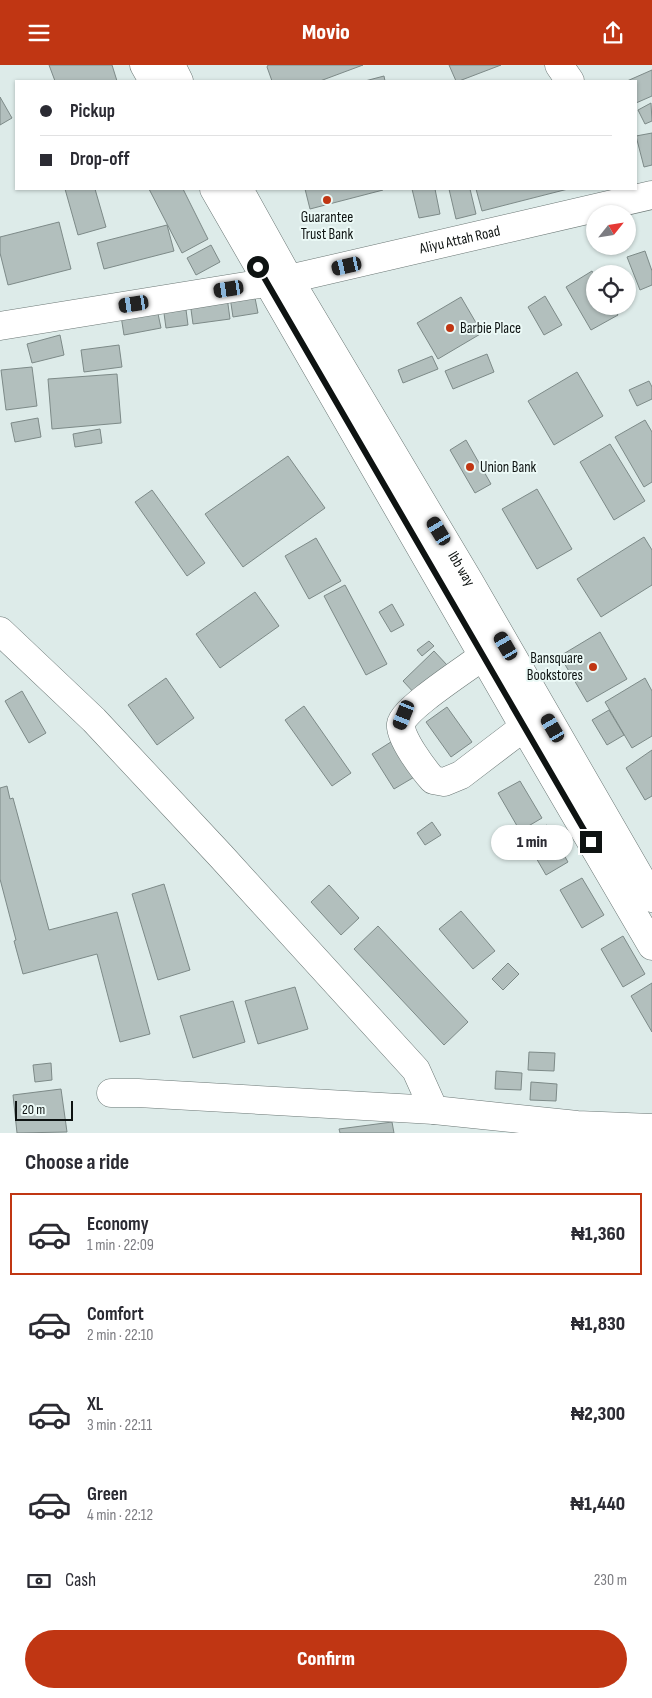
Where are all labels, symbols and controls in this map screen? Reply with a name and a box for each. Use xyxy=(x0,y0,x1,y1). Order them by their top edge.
icon: menu xyxy=(25,19,53,47)
text: Movio xyxy=(302,19,350,46)
icon: share xyxy=(599,19,627,47)
text: Pickup xyxy=(70,100,115,123)
text: Drop-off xyxy=(70,148,130,171)
marker: Guarantee Trust Bank xyxy=(321,194,333,206)
north arrow xyxy=(586,205,636,255)
map controls xyxy=(586,205,636,315)
place label: Guarantee Trust Bank xyxy=(301,208,354,244)
street label: Aliyu Attah Road xyxy=(417,221,502,258)
car xyxy=(330,255,363,277)
route start xyxy=(247,256,269,278)
button: locate xyxy=(586,265,636,315)
car xyxy=(213,279,244,299)
car xyxy=(118,294,149,314)
place label: Barbie Place xyxy=(460,319,521,338)
marker: Barbie Place xyxy=(444,322,456,334)
place label: Union Bank xyxy=(480,458,537,477)
marker: Union Bank xyxy=(464,461,476,473)
car xyxy=(424,514,453,548)
street label: Ibb way xyxy=(444,548,479,590)
car xyxy=(492,629,519,663)
place label: Bansquare Bookstores xyxy=(527,649,583,685)
marker: Bansquare Bookstores xyxy=(587,661,599,673)
car xyxy=(391,698,416,732)
car xyxy=(539,711,566,745)
callout: 1 min xyxy=(491,825,574,859)
route end xyxy=(580,831,602,853)
text: 1 min xyxy=(517,833,547,852)
scale bar xyxy=(15,1098,72,1121)
text: 20 m xyxy=(22,1101,45,1118)
text: Choose a ride xyxy=(25,1149,129,1176)
icon: car xyxy=(27,1212,72,1257)
text: Economy xyxy=(87,1213,149,1236)
text: ₦1,360 xyxy=(571,1223,625,1246)
text: 1 min · 22:09 xyxy=(87,1236,154,1255)
icon: car xyxy=(27,1302,72,1347)
text: Comfort xyxy=(87,1303,144,1326)
text: ₦1,830 xyxy=(571,1313,625,1336)
text: 2 min · 22:10 xyxy=(87,1326,153,1345)
icon: car xyxy=(27,1392,72,1437)
text: XL xyxy=(87,1393,103,1416)
text: ₦2,300 xyxy=(571,1403,625,1426)
text: 3 min · 22:11 xyxy=(87,1416,152,1435)
icon: car xyxy=(27,1482,72,1527)
text: Green xyxy=(87,1483,127,1506)
text: ₦1,440 xyxy=(570,1493,625,1516)
text: 4 min · 22:12 xyxy=(87,1506,153,1525)
icon: cash xyxy=(25,1567,53,1595)
text: Cash xyxy=(65,1569,96,1592)
text: 230 m xyxy=(594,1571,627,1590)
button: Confirm xyxy=(25,1630,627,1688)

